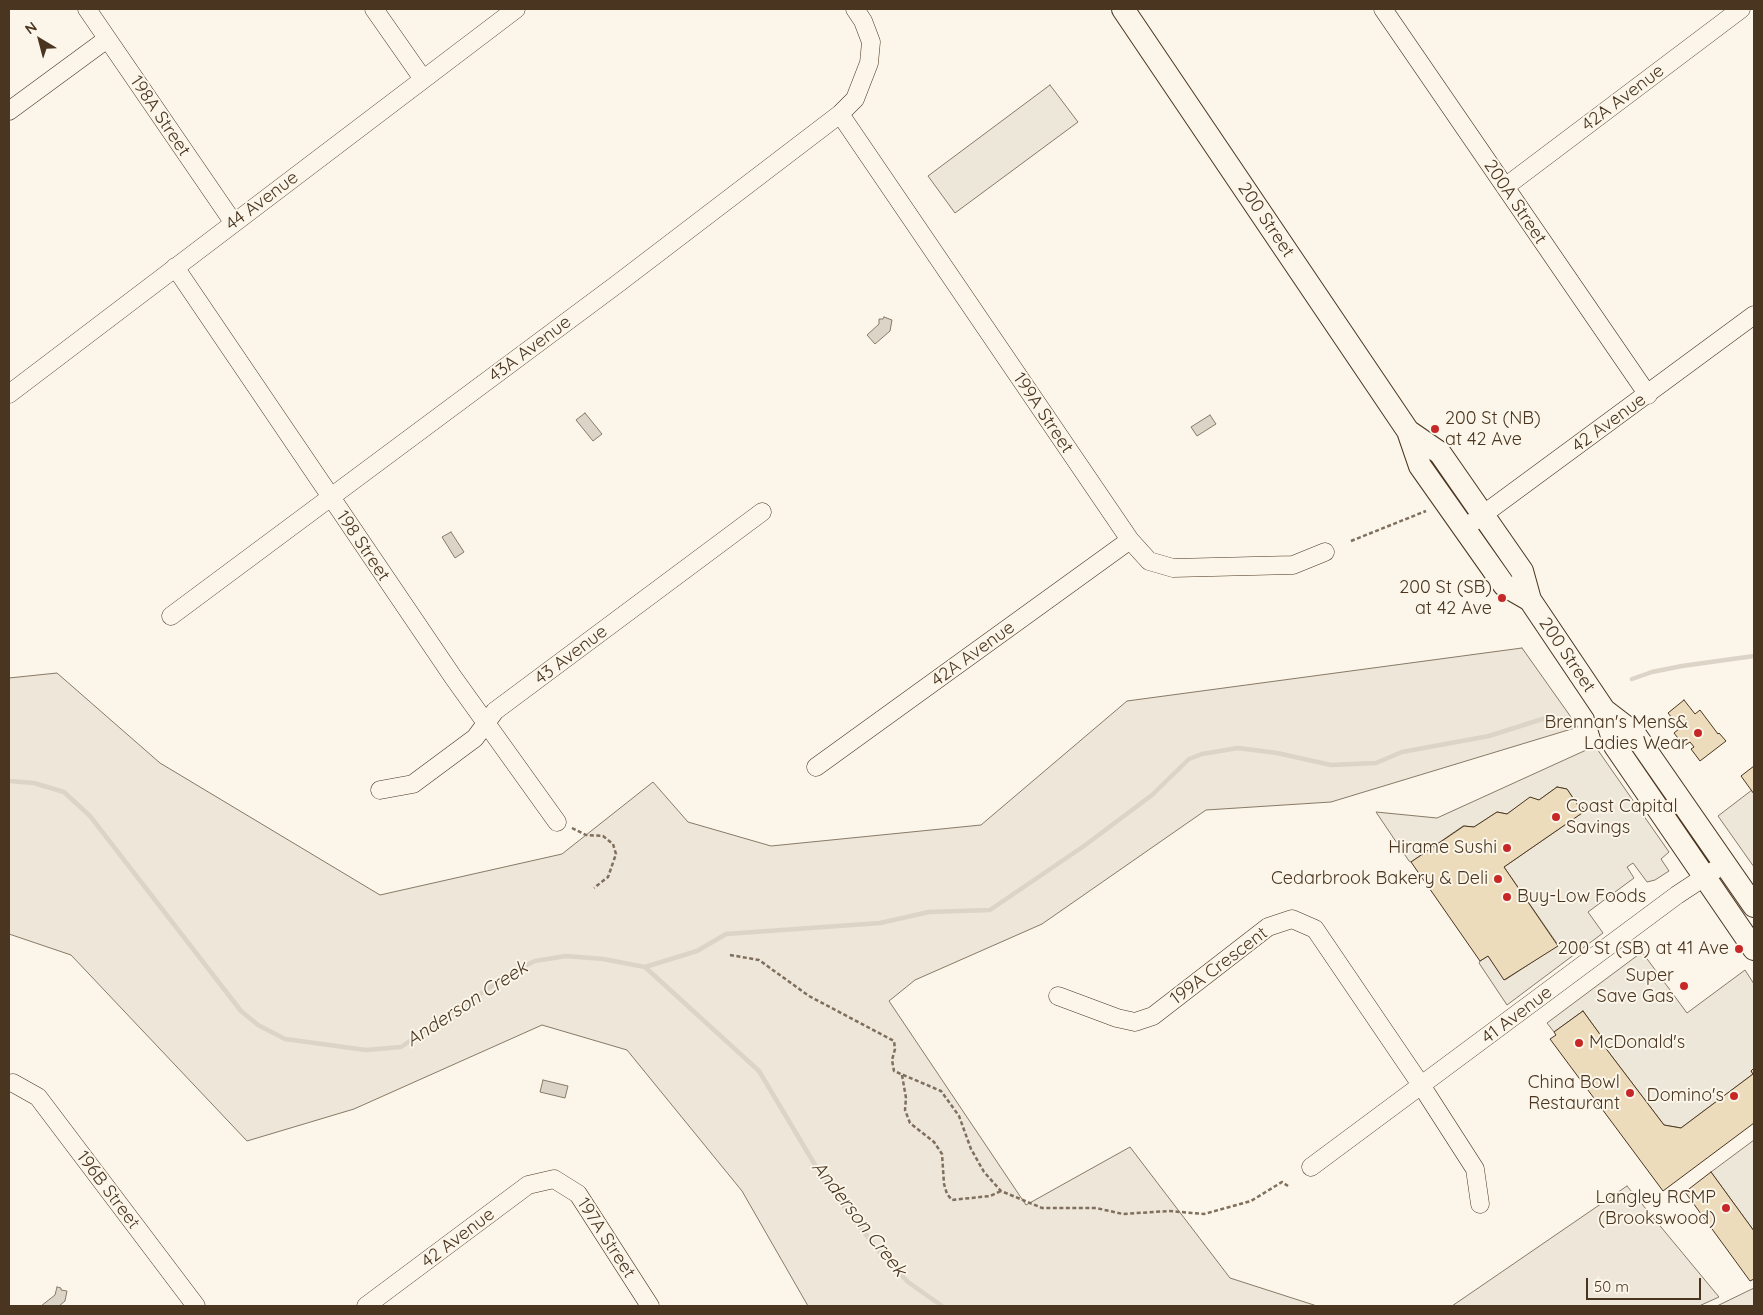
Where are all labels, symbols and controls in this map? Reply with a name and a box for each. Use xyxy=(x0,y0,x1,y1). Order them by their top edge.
north arrow xyxy=(15,15,65,65)
text: N xyxy=(21,18,40,38)
street label: 42A Avenue xyxy=(1578,60,1668,136)
street label: 198A Street xyxy=(125,72,195,160)
street label: 200A Street xyxy=(1479,156,1551,248)
street label: 44 Avenue xyxy=(221,167,303,235)
street label: 200 Street xyxy=(1233,179,1299,261)
street label: 43A Avenue xyxy=(485,311,575,387)
street label: 199A Street xyxy=(1008,369,1078,457)
street label: 42 Avenue xyxy=(1568,389,1650,457)
place label: 200 St (NB) at 42 Ave xyxy=(1445,408,1541,450)
marker: 200 St (NB) at 42 Ave xyxy=(1429,423,1441,435)
street label: 198 Street xyxy=(332,507,394,585)
place label: 200 St (SB) at 42 Ave xyxy=(1399,577,1492,620)
marker: 200 St (SB) at 42 Ave xyxy=(1496,592,1508,604)
street label: 200 Street xyxy=(1534,614,1600,696)
street label: 42A Avenue xyxy=(927,617,1019,691)
street label: 43 Avenue xyxy=(530,621,612,689)
place label: Brennan's Mens& Ladies Wear xyxy=(1545,712,1688,754)
marker: Brennan's Mens& Ladies Wear xyxy=(1692,727,1704,739)
place label: Coast Capital Savings xyxy=(1566,796,1678,839)
marker: Coast Capital Savings xyxy=(1550,811,1562,823)
place label: Hirame Sushi xyxy=(1388,837,1497,859)
marker: Hirame Sushi xyxy=(1501,842,1513,854)
place label: Cedarbrook Bakery & Deli xyxy=(1271,868,1488,890)
marker: Cedarbrook Bakery & Deli xyxy=(1492,873,1504,885)
place label: Buy-Low Foods xyxy=(1517,886,1646,908)
marker: Buy-Low Foods xyxy=(1501,891,1513,903)
street label: 199A Crescent xyxy=(1166,922,1272,1010)
place label: 200 St (SB) at 41 Ave xyxy=(1558,938,1729,960)
marker: 200 St (SB) at 41 Ave xyxy=(1733,943,1745,955)
water label: Anderson Creek xyxy=(402,956,532,1052)
place label: Super Save Gas xyxy=(1597,965,1674,1008)
marker: Super Save Gas xyxy=(1678,980,1690,992)
street label: 41 Avenue xyxy=(1478,982,1556,1048)
place label: McDonald's xyxy=(1589,1032,1685,1054)
marker: McDonald's xyxy=(1573,1037,1585,1049)
place label: China Bowl Restaurant xyxy=(1528,1072,1620,1114)
place label: Domino's xyxy=(1647,1085,1724,1107)
marker: China Bowl Restaurant xyxy=(1624,1087,1636,1099)
marker: Domino's xyxy=(1728,1090,1740,1102)
street label: 196B Street xyxy=(72,1147,144,1233)
water label: Anderson Creek xyxy=(807,1157,911,1281)
place label: Langley RCMP (Brookswood) xyxy=(1595,1187,1716,1230)
street label: 197A Street xyxy=(572,1194,640,1282)
marker: Langley RCMP (Brookswood) xyxy=(1720,1202,1732,1214)
street label: 42 Avenue xyxy=(417,1204,499,1272)
scale bar xyxy=(1588,1268,1703,1300)
text: 50 m xyxy=(1594,1277,1629,1296)

